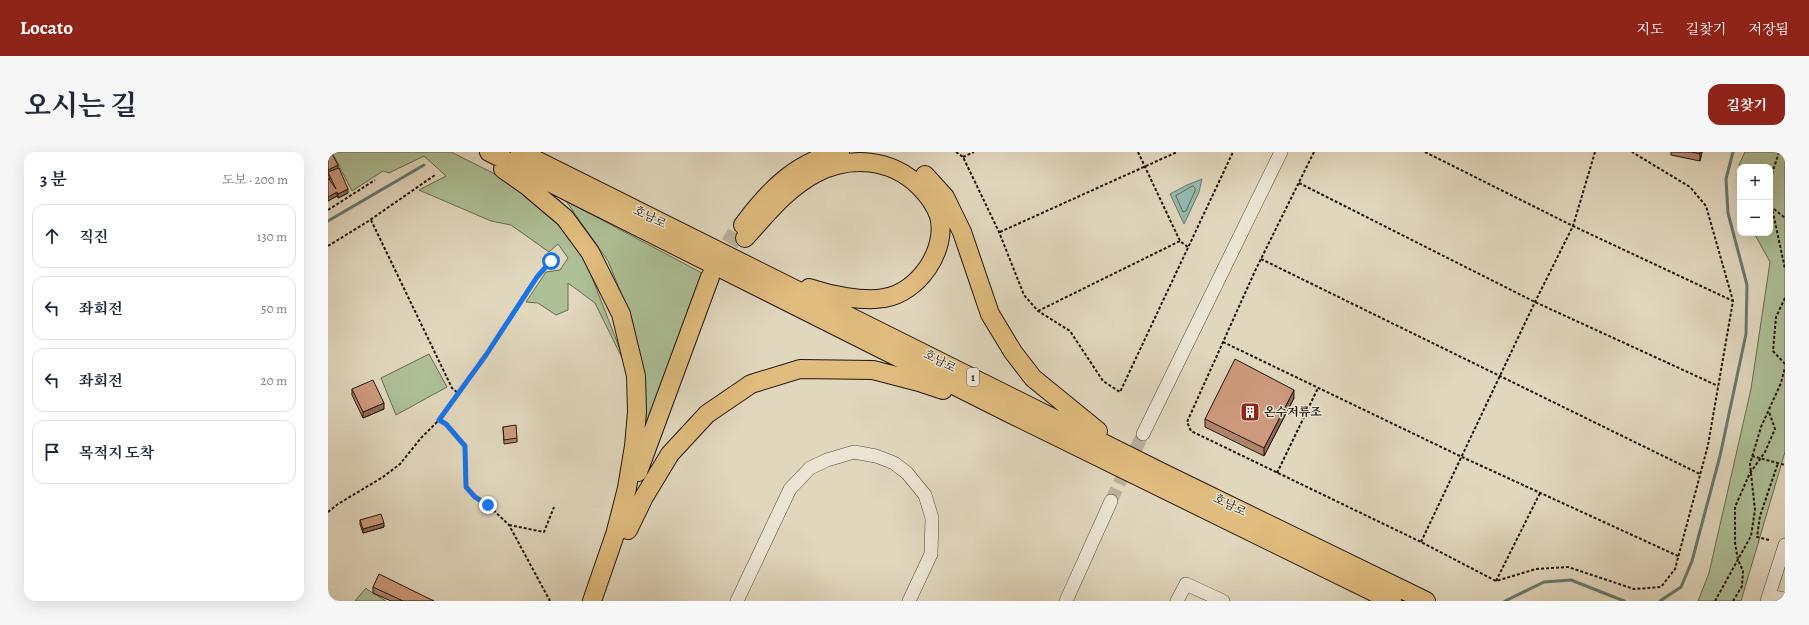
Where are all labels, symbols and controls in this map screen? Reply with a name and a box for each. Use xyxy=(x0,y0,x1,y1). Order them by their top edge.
text: Locato xyxy=(20,15,73,41)
text: 지도 xyxy=(1637,20,1664,39)
text: 길찾기 xyxy=(1686,20,1726,39)
text: 저장됨 xyxy=(1748,20,1789,39)
button: 길찾기 xyxy=(1708,84,1785,125)
text: 오시는 길 xyxy=(24,87,137,125)
map controls xyxy=(1737,164,1773,236)
button: + xyxy=(1737,164,1773,200)
text: 3 분 xyxy=(40,168,67,191)
text: 도보 · 200 m xyxy=(222,171,288,188)
button: − xyxy=(1737,200,1773,236)
street label: 호남로 xyxy=(631,202,669,232)
icon: ahead xyxy=(41,225,63,247)
text: 직진 xyxy=(79,227,108,247)
text: 130 m xyxy=(257,228,287,245)
route start xyxy=(542,252,560,270)
icon: left xyxy=(41,297,63,319)
text: 좌회전 xyxy=(79,299,122,319)
text: 50 m xyxy=(261,300,287,317)
street label: 호남로 xyxy=(921,346,959,376)
road number: 1 xyxy=(967,368,979,386)
icon: left xyxy=(41,369,63,391)
text: 좌회전 xyxy=(79,371,122,391)
text: 20 m xyxy=(261,372,287,389)
building icon: 온수저류조 xyxy=(1239,401,1261,423)
place label: 온수저류조 xyxy=(1264,404,1322,420)
icon: arrive xyxy=(41,441,63,463)
text: 목적지 도착 xyxy=(79,443,154,463)
street label: 호남로 xyxy=(1211,490,1249,520)
route end xyxy=(479,496,497,514)

